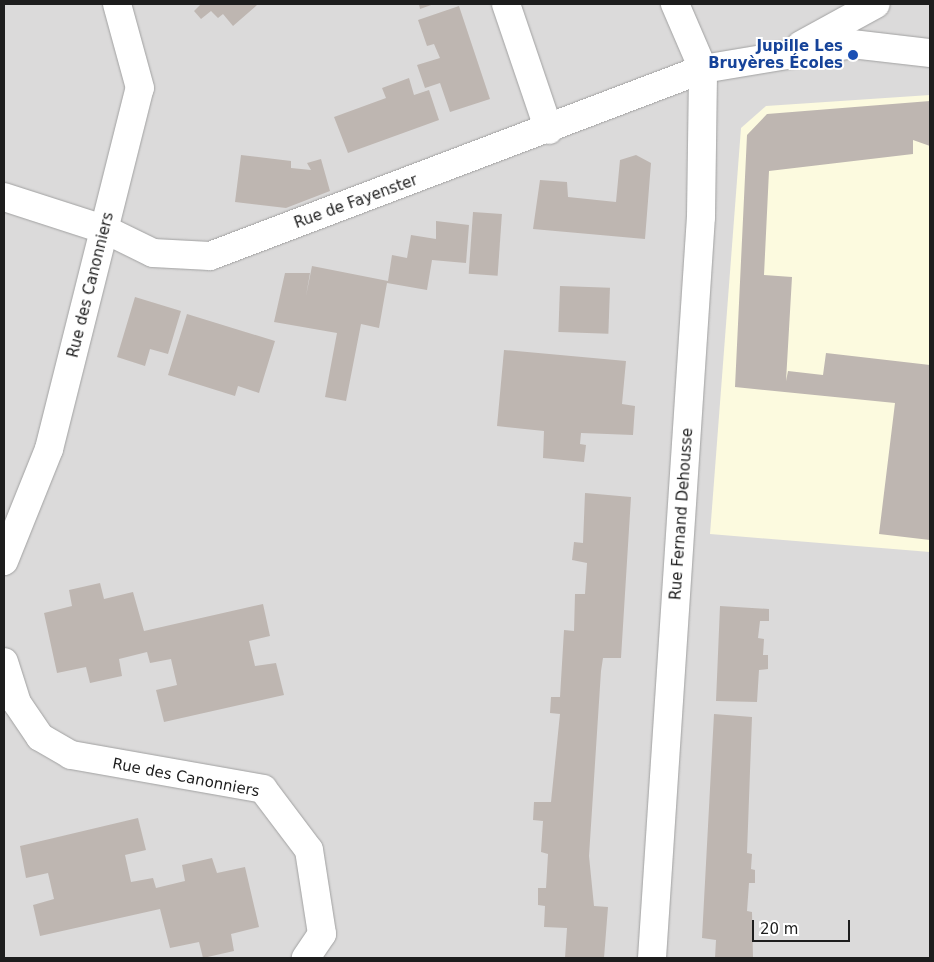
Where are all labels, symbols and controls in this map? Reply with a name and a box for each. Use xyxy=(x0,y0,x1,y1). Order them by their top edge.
place label: Jupille Les Bruyères Écoles xyxy=(708,37,843,72)
marker: Jupille Les Bruyères Écoles xyxy=(847,49,859,61)
street label: Rue de Fayenster xyxy=(292,171,420,233)
street label: Rue des Canonniers xyxy=(64,210,118,360)
street label: Rue Fernand Dehousse xyxy=(667,427,697,601)
street label: Rue des Canonniers xyxy=(111,755,261,801)
scale bar xyxy=(754,910,852,942)
text: 20 m xyxy=(760,920,798,938)

